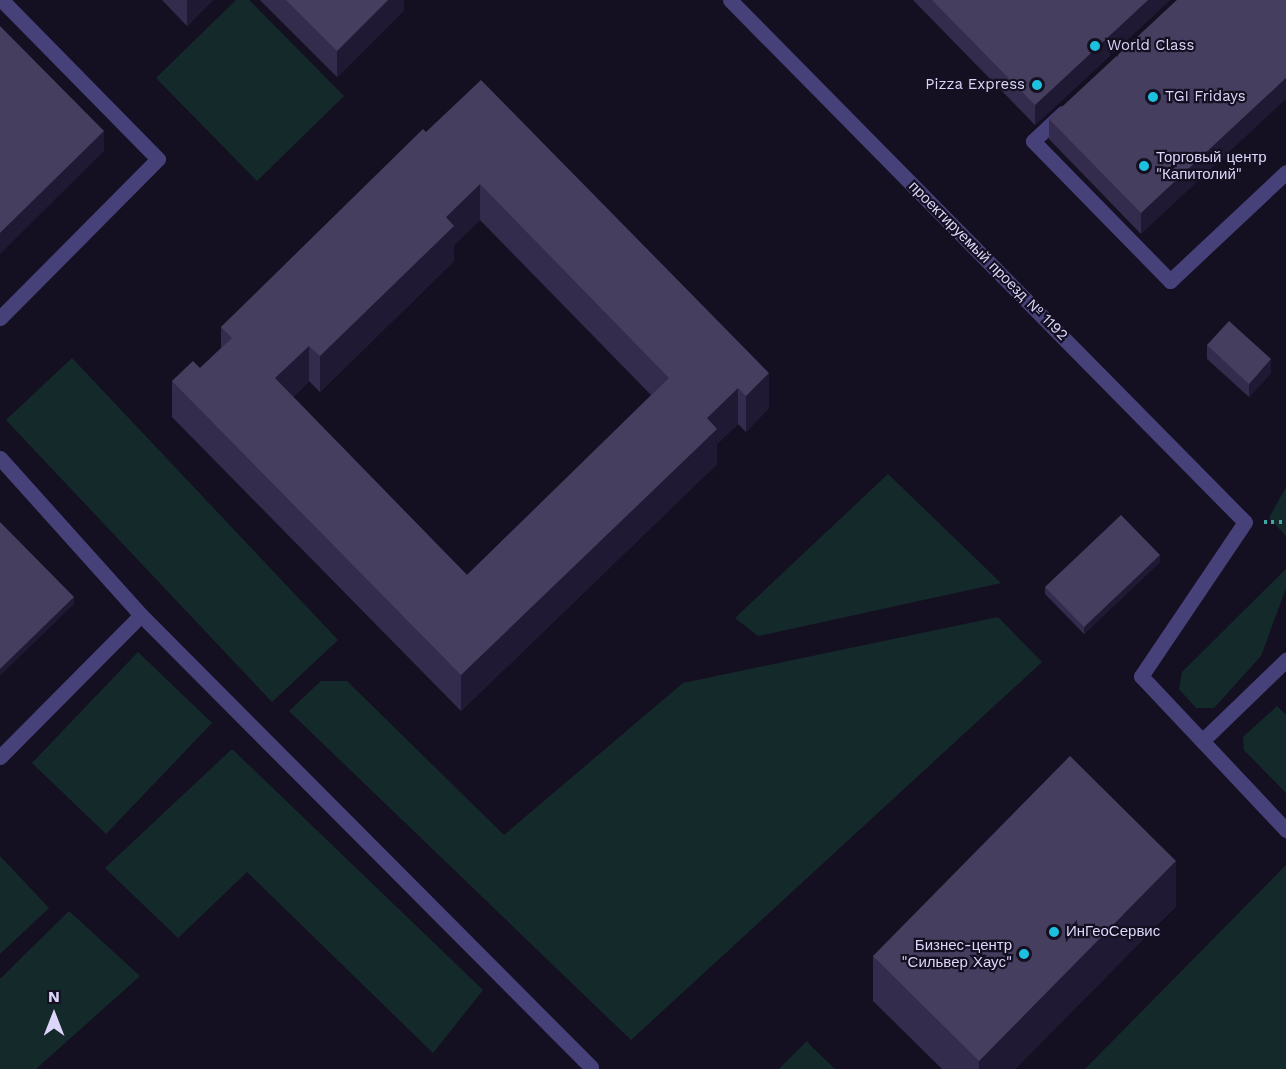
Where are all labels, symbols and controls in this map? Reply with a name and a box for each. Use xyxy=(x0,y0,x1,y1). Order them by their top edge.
place label: World Class xyxy=(1107,37,1194,55)
marker: World Class xyxy=(1088,39,1102,53)
place label: Pizza Express xyxy=(925,76,1025,94)
marker: Pizza Express xyxy=(1030,78,1044,92)
place label: TGI Fridays xyxy=(1165,88,1246,106)
marker: TGI Fridays xyxy=(1146,90,1160,104)
place label: Торговый центр "Капитолий" xyxy=(1156,148,1267,183)
marker: Торговый центр "Капитолий" xyxy=(1137,159,1151,173)
street label: проектируемый проезд № 1192 xyxy=(905,178,1071,344)
place label: ИнГеоСервис xyxy=(1066,923,1160,941)
marker: ИнГеоСервис xyxy=(1047,925,1061,939)
place label: Бизнес-центр "Сильвер Хаус" xyxy=(902,936,1012,971)
marker: Бизнес-центр "Сильвер Хаус" xyxy=(1017,947,1031,961)
north arrow xyxy=(24,985,84,1045)
text: N xyxy=(48,987,60,1006)

